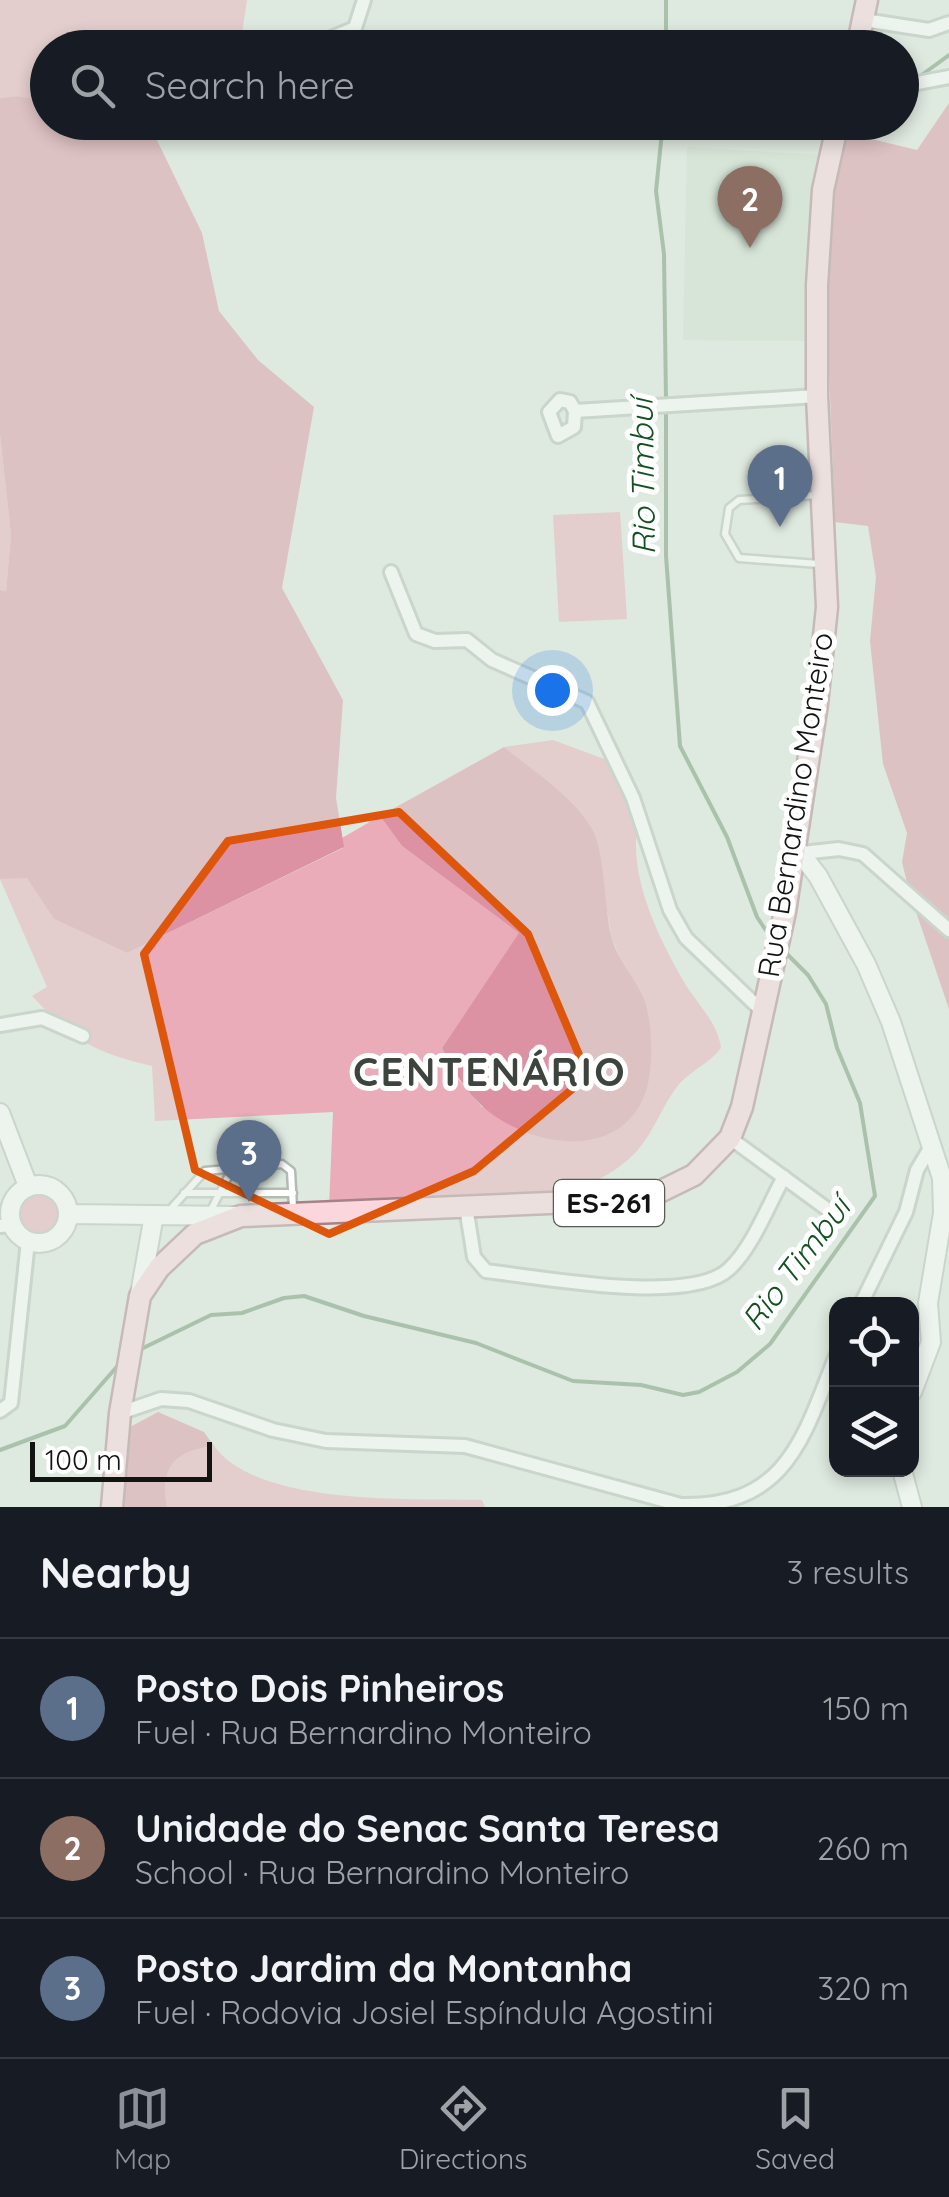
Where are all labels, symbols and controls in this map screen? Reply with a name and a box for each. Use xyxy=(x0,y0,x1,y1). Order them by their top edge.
search box xyxy=(30,30,919,140)
icon: search xyxy=(65,58,120,113)
text: Search here xyxy=(145,61,355,109)
pin: 2 xyxy=(718,166,782,248)
water label: Rio Timbuí xyxy=(621,392,663,555)
pin: 1 xyxy=(748,444,812,527)
street label: Rua Bernardino Monteiro xyxy=(749,630,841,980)
your location xyxy=(527,665,578,716)
district label: CENTENÁRIO xyxy=(353,1046,627,1096)
pin: 3 xyxy=(216,1120,282,1202)
road number: ES-261 xyxy=(554,1180,664,1226)
water label: Rio Timbuí xyxy=(732,1184,862,1338)
map controls xyxy=(829,1297,919,1477)
button: locate xyxy=(829,1297,919,1387)
button: layers xyxy=(829,1387,919,1477)
scale bar xyxy=(30,1437,212,1482)
text: 100 m xyxy=(45,1442,122,1477)
text: Nearby xyxy=(40,1546,191,1599)
text: 3 results xyxy=(787,1552,909,1592)
text: Posto Dois Pinheiros xyxy=(135,1664,504,1712)
text: 1 xyxy=(66,1688,79,1728)
text: 150 m xyxy=(823,1688,909,1728)
text: Fuel · Rua Bernardino Monteiro xyxy=(135,1712,592,1752)
text: Unidade do Senac Santa Teresa xyxy=(135,1804,720,1852)
text: 2 xyxy=(63,1828,82,1868)
text: 260 m xyxy=(817,1828,909,1868)
text: School · Rua Bernardino Monteiro xyxy=(135,1852,629,1892)
text: Posto Jardim da Montanha xyxy=(135,1944,632,1992)
text: 3 xyxy=(64,1968,81,2008)
text: 320 m xyxy=(818,1968,909,2008)
text: Fuel · Rodovia Josiel Espíndula Agostini xyxy=(135,1992,714,2032)
tab: Map xyxy=(114,2081,171,2176)
tab: Directions xyxy=(399,2081,527,2176)
tab: Saved xyxy=(755,2081,835,2176)

